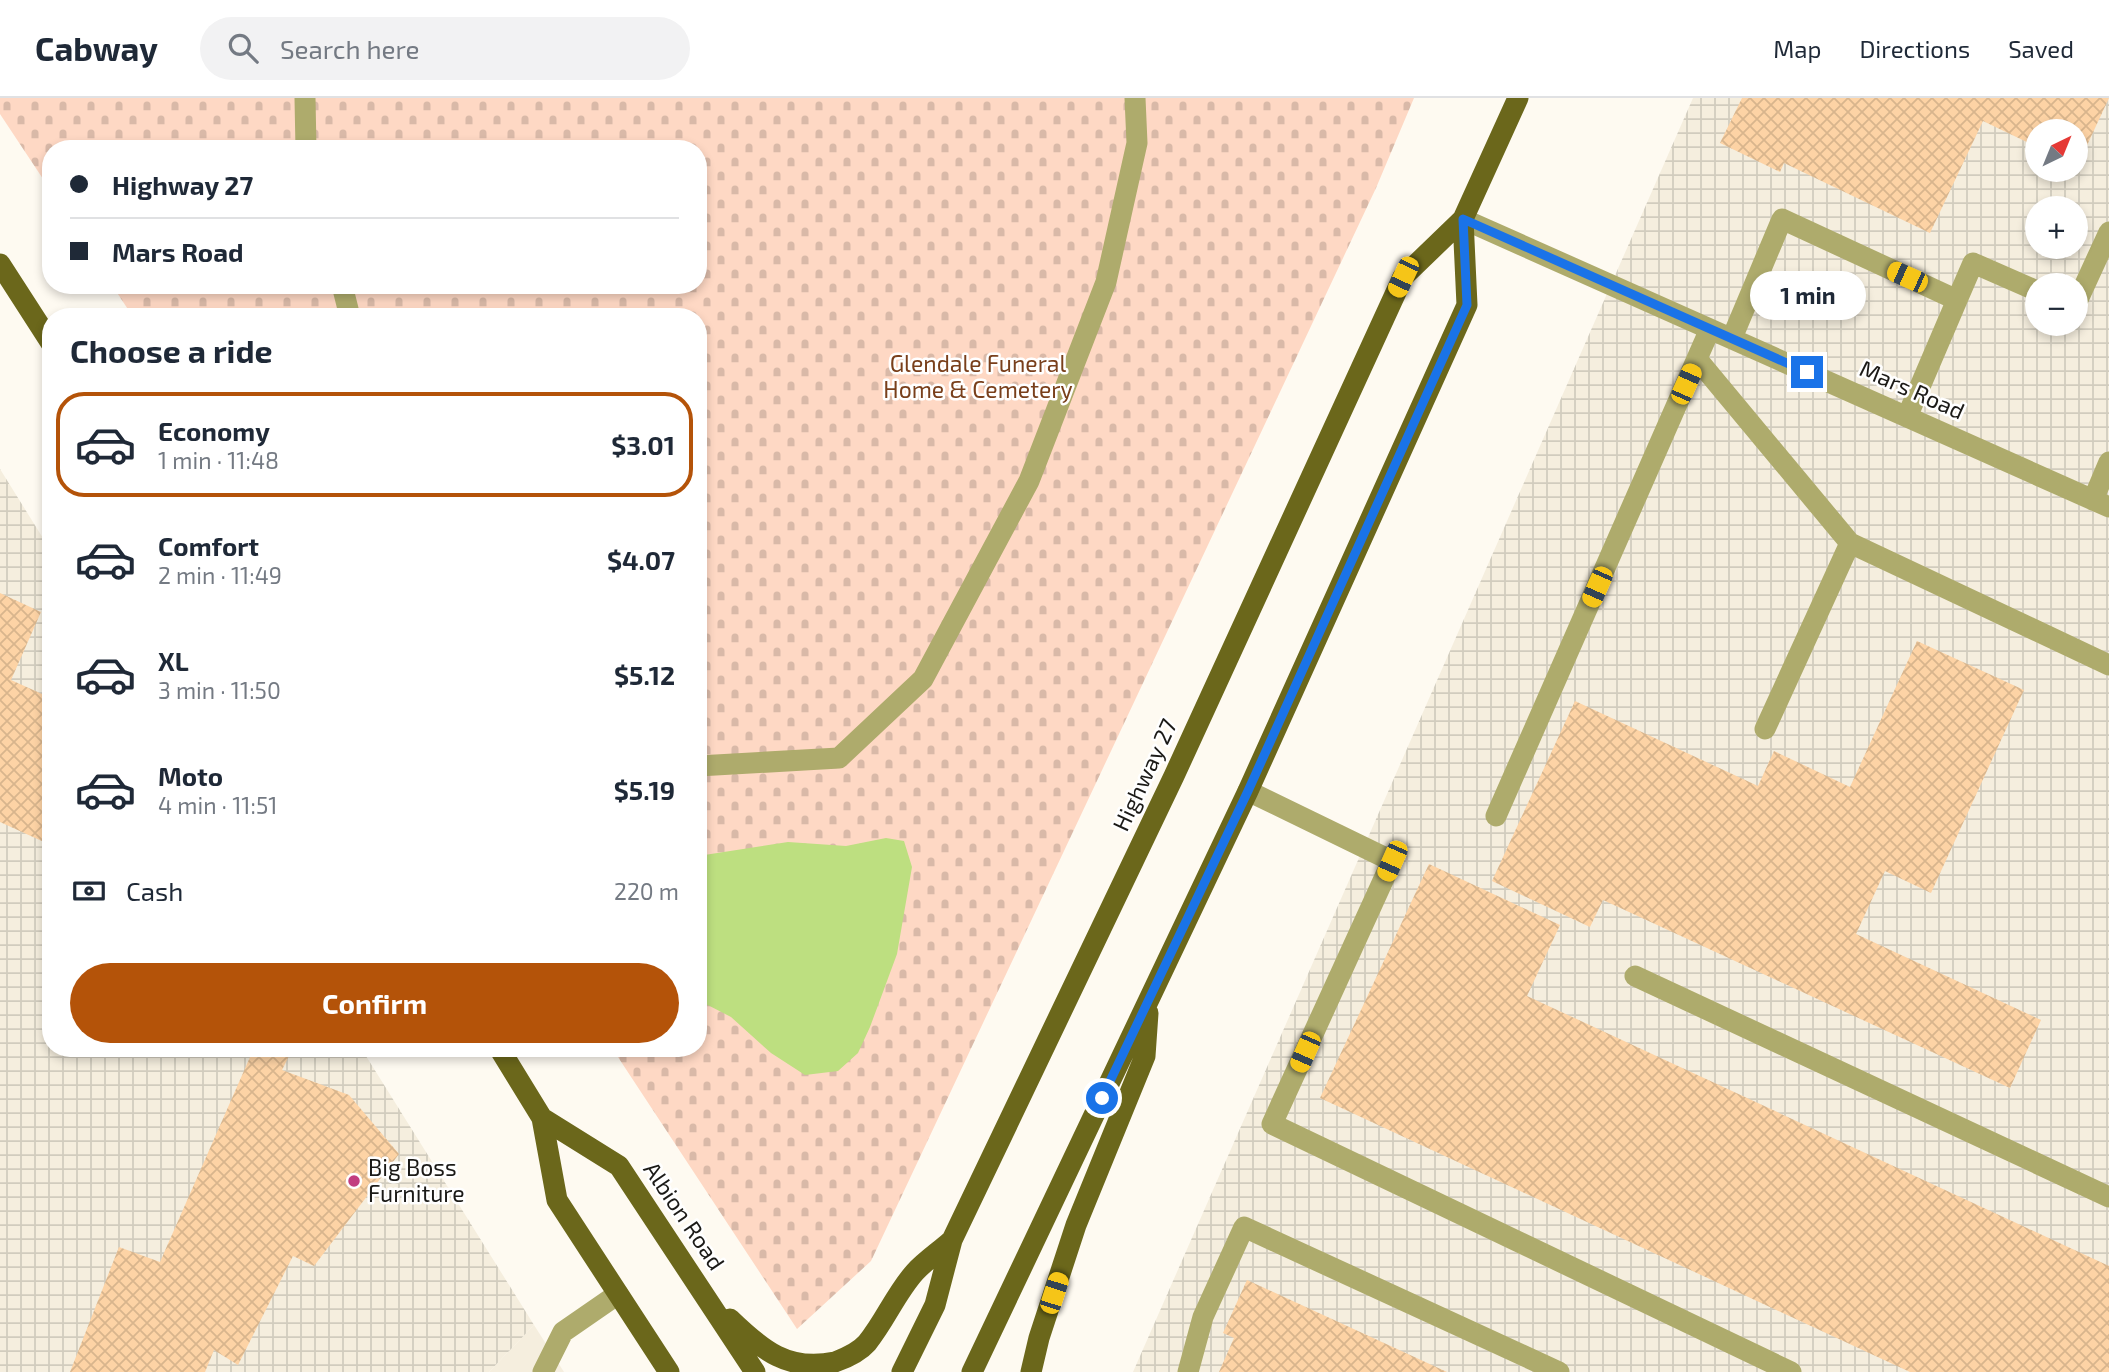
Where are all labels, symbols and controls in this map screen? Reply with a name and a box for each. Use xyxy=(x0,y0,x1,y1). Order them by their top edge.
search box xyxy=(200,17,690,80)
text: Cabway xyxy=(35,28,158,68)
icon: search xyxy=(224,29,262,67)
text: Search here xyxy=(280,33,420,64)
text: Map xyxy=(1773,34,1821,63)
text: Directions xyxy=(1859,34,1970,63)
text: Saved xyxy=(2008,34,2074,63)
north arrow xyxy=(2025,119,2088,182)
map controls xyxy=(2025,119,2088,336)
text: Highway 27 xyxy=(112,169,253,200)
button: + xyxy=(2025,196,2088,259)
text: Mars Road xyxy=(112,236,244,267)
car xyxy=(1385,254,1422,300)
car xyxy=(1884,259,1931,295)
callout: 1 min xyxy=(1749,271,1865,320)
button: − xyxy=(2025,273,2088,336)
text: 1 min xyxy=(1780,281,1836,309)
text: Choose a ride xyxy=(70,331,273,369)
park label: Glendale Funeral Home & Cemetery xyxy=(883,349,1073,403)
street label: Mars Road xyxy=(1856,354,1969,425)
route end xyxy=(1791,356,1823,388)
car xyxy=(1668,361,1705,407)
icon: car xyxy=(74,413,137,476)
text: Economy xyxy=(158,415,270,446)
text: $3.01 xyxy=(611,429,675,460)
text: 1 min · 11:48 xyxy=(158,446,279,474)
icon: car xyxy=(74,528,137,591)
text: Comfort xyxy=(158,530,259,561)
text: $4.07 xyxy=(607,544,675,575)
text: 2 min · 11:49 xyxy=(158,561,282,589)
car xyxy=(1579,564,1616,610)
icon: car xyxy=(74,643,137,706)
text: XL xyxy=(158,645,189,676)
text: $5.12 xyxy=(614,659,675,690)
text: 3 min · 11:50 xyxy=(158,676,281,704)
street label: Highway 27 xyxy=(1106,714,1182,835)
icon: car xyxy=(74,758,137,821)
text: Moto xyxy=(158,760,223,791)
text: $5.19 xyxy=(614,774,675,805)
text: 4 min · 11:51 xyxy=(158,791,277,819)
car xyxy=(1374,838,1411,884)
icon: cash xyxy=(70,872,108,910)
text: Cash xyxy=(126,875,183,906)
text: 220 m xyxy=(614,877,679,905)
button: Confirm xyxy=(70,963,679,1043)
car xyxy=(1287,1029,1324,1075)
route start xyxy=(1086,1082,1118,1114)
place label: Big Boss Furniture xyxy=(368,1153,465,1207)
street label: Albion Road xyxy=(638,1156,731,1275)
marker: Big Boss Furniture xyxy=(346,1173,362,1189)
car xyxy=(1038,1270,1071,1316)

